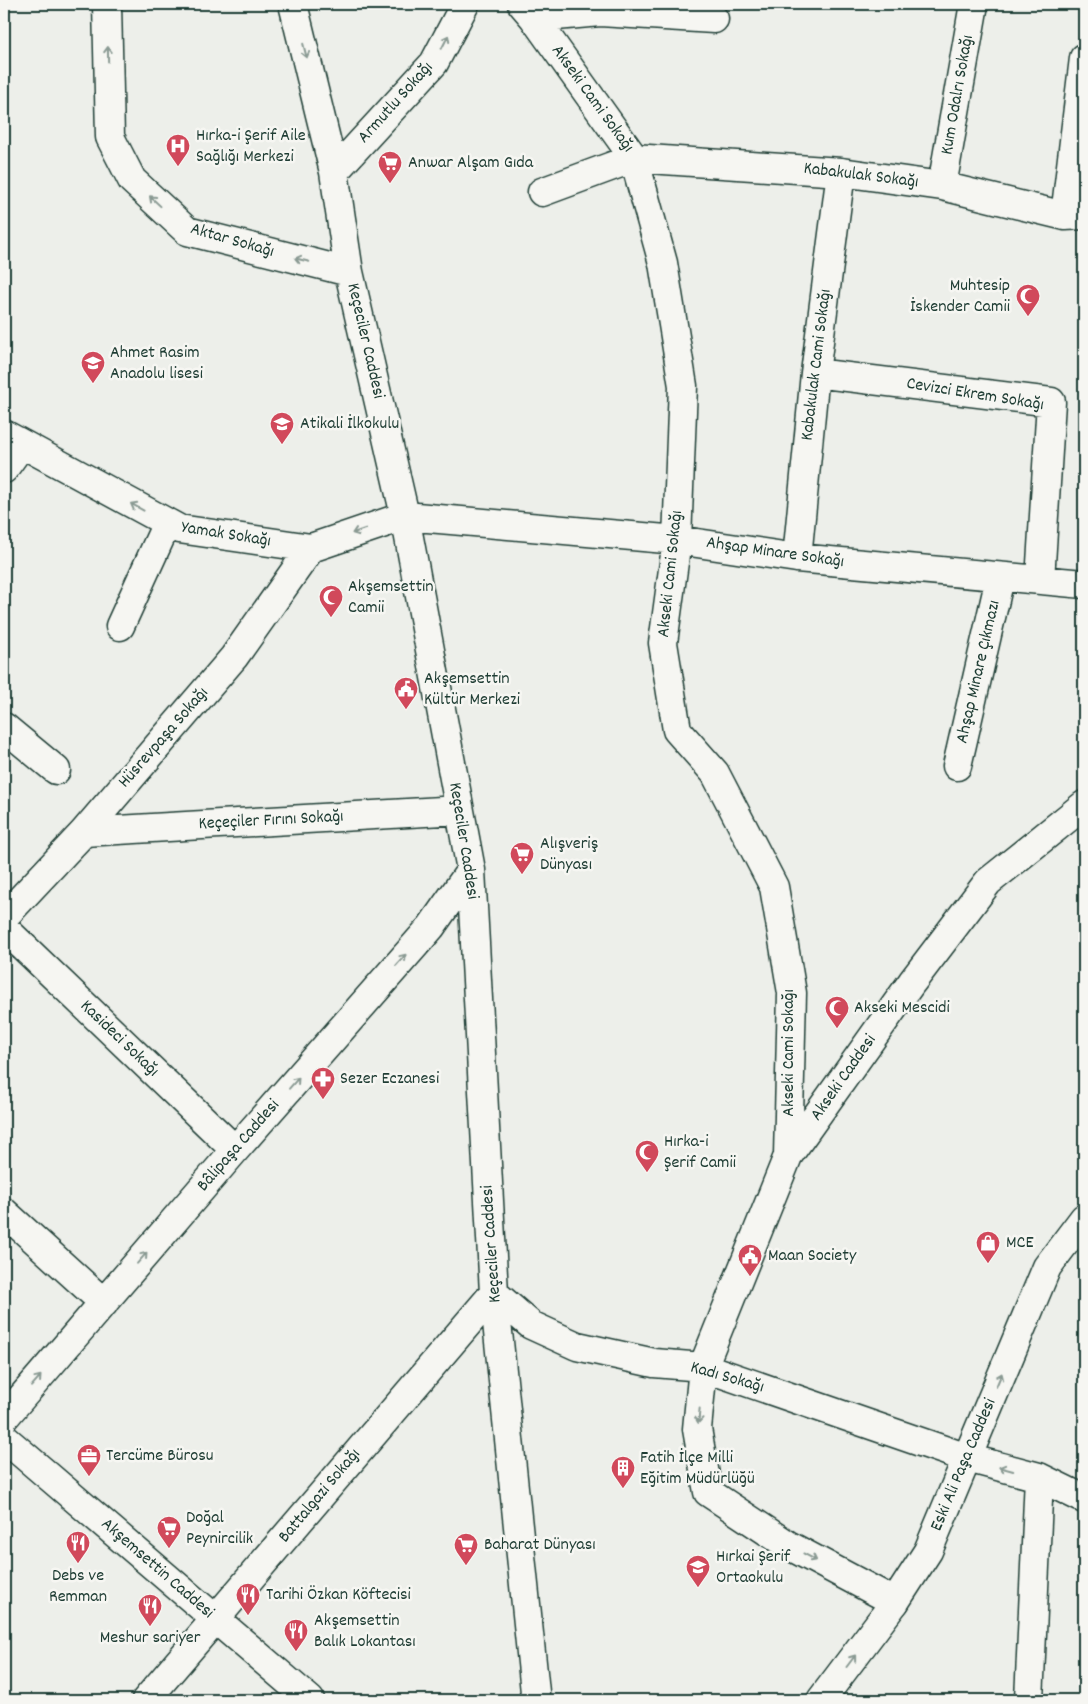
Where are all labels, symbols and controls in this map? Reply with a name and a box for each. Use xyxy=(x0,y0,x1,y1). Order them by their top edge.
street label: Kum Odalrı Sokağı xyxy=(935,33,981,157)
one-way arrow xyxy=(441,35,450,50)
street label: Akseki Cami Sokağı xyxy=(544,40,640,158)
one-way arrow xyxy=(301,42,310,58)
one-way arrow xyxy=(103,46,113,62)
street label: Armutlu Sokağı xyxy=(352,57,440,149)
place label: Hırka-i Şerif Aile Sağlığı Merkezi xyxy=(196,124,306,170)
hospital icon: Hırka-i Şerif Aile Sağlığı Merkezi xyxy=(165,133,191,167)
supermarket icon: Anwar Alşam Gıda xyxy=(377,150,403,184)
place label: Anwar Alşam Gıda xyxy=(408,151,534,176)
street label: Kabakulak Sokağı xyxy=(802,157,920,195)
one-way arrow xyxy=(148,195,161,207)
street label: Aktar Sokağı xyxy=(187,217,277,265)
one-way arrow xyxy=(295,255,311,264)
place label: Muhtesip İskender Camii xyxy=(910,274,1010,320)
street label: Keçeciler Caddesi xyxy=(340,281,390,401)
mosque icon: Muhtesip İskender Camii xyxy=(1015,283,1041,317)
street label: Kabakulak Cami Sokağı xyxy=(795,288,839,442)
place label: Ahmet Rasim Anadolu lisesi xyxy=(110,341,203,387)
school or university icon: Ahmet Rasim Anadolu lisesi xyxy=(80,350,106,384)
street label: Cevizci Ekrem Sokağı xyxy=(905,372,1045,418)
school or university icon: Atikali İlkokulu xyxy=(269,411,295,445)
place label: Atikali İlkokulu xyxy=(300,412,399,437)
one-way arrow xyxy=(130,501,144,511)
street label: Akseki Cami Sokağı xyxy=(652,509,690,639)
street label: Yamak Sokağı xyxy=(179,516,273,554)
one-way arrow xyxy=(352,527,368,537)
street label: Ahşap Minare Sokağı xyxy=(704,531,846,575)
place label: Akşemsettin Camii xyxy=(348,575,434,621)
mosque icon: Akşemsettin Camii xyxy=(318,584,344,618)
street label: Ahşap Minare Çıkmazı xyxy=(950,598,1008,746)
place label: Akşemsettin Kültür Merkezi xyxy=(424,667,520,713)
public building icon: Akşemsettin Kültür Merkezi xyxy=(393,676,419,710)
street label: Hüsrevpaşa Sokağı xyxy=(113,682,215,794)
street label: Keçeciler Caddesi xyxy=(441,781,485,901)
street label: Keçeçiler Fırını Sokağı xyxy=(198,805,344,837)
place label: Alışveriş Dünyası xyxy=(540,832,599,878)
supermarket icon: Alışveriş Dünyası xyxy=(509,841,535,875)
one-way arrow xyxy=(396,954,407,967)
street label: Akseki Cami Sokağı xyxy=(777,989,802,1117)
street label: Kasideci Sokağı xyxy=(74,995,164,1083)
mosque icon: Akseki Mescidi xyxy=(824,995,850,1029)
place label: Akseki Mescidi xyxy=(854,996,950,1021)
street label: Akseki Caddesi xyxy=(805,1030,883,1126)
pharmacy icon: Sezer Eczanesi xyxy=(310,1066,336,1100)
place label: Sezer Eczanesi xyxy=(340,1067,439,1092)
one-way arrow xyxy=(288,1076,300,1089)
street label: Bâlipaşa Caddesi xyxy=(192,1094,286,1198)
place label: Hırka-i Şerif Camii xyxy=(664,1130,736,1176)
mosque icon: Hırka-i Şerif Camii xyxy=(634,1139,660,1173)
street label: Keçeciler Caddesi xyxy=(475,1184,509,1304)
shop icon: MCE xyxy=(975,1230,1001,1264)
place label: MCE xyxy=(1006,1231,1034,1256)
public building icon: Maan Society xyxy=(737,1243,763,1277)
place label: Maan Society xyxy=(768,1244,857,1269)
one-way arrow xyxy=(136,1252,148,1265)
street label: Kadı Sokağı xyxy=(687,1356,767,1400)
one-way arrow xyxy=(995,1373,1005,1388)
one-way arrow xyxy=(30,1375,42,1388)
street label: Eski Ali Paşa Caddesi xyxy=(925,1395,1003,1535)
one-way arrow xyxy=(694,1408,703,1424)
office icon: Tercüme Bürosu xyxy=(76,1443,102,1477)
street label: Battalgazi Sokağı xyxy=(273,1443,367,1549)
place label: Tercüme Bürosu xyxy=(106,1444,214,1469)
place label: Fatih İlçe Milli Eğitim Müdürlüğü xyxy=(640,1446,755,1492)
building icon: Fatih İlçe Milli Eğitim Müdürlüğü xyxy=(610,1455,636,1489)
one-way arrow xyxy=(999,1463,1015,1473)
place label: Doğal Peynircilik xyxy=(186,1506,253,1552)
street label: Akşemsettin Caddesi xyxy=(95,1513,219,1625)
supermarket icon: Doğal Peynircilik xyxy=(156,1515,182,1549)
restaurant icon: Debs ve Remman xyxy=(65,1530,91,1564)
supermarket icon: Baharat Dünyası xyxy=(453,1532,479,1566)
place label: Baharat Dünyası xyxy=(484,1533,596,1558)
place label: Hırkai Şerif Ortaokulu xyxy=(716,1545,791,1591)
one-way arrow xyxy=(802,1552,816,1562)
school or university icon: Hırkai Şerif Ortaokulu xyxy=(685,1554,711,1588)
place label: Debs ve Remman xyxy=(49,1564,107,1610)
restaurant icon: Tarihi Özkan Köftecisi xyxy=(235,1582,261,1616)
place label: Tarihi Özkan Köftecisi xyxy=(266,1583,411,1608)
restaurant icon: Meshur sariyer xyxy=(137,1593,163,1627)
place label: Akşemsettin Balık Lokantası xyxy=(314,1609,416,1655)
restaurant icon: Akşemsettin Balık Lokantası xyxy=(283,1618,309,1652)
place label: Meshur sariyer xyxy=(100,1626,201,1651)
one-way arrow xyxy=(845,1655,856,1668)

